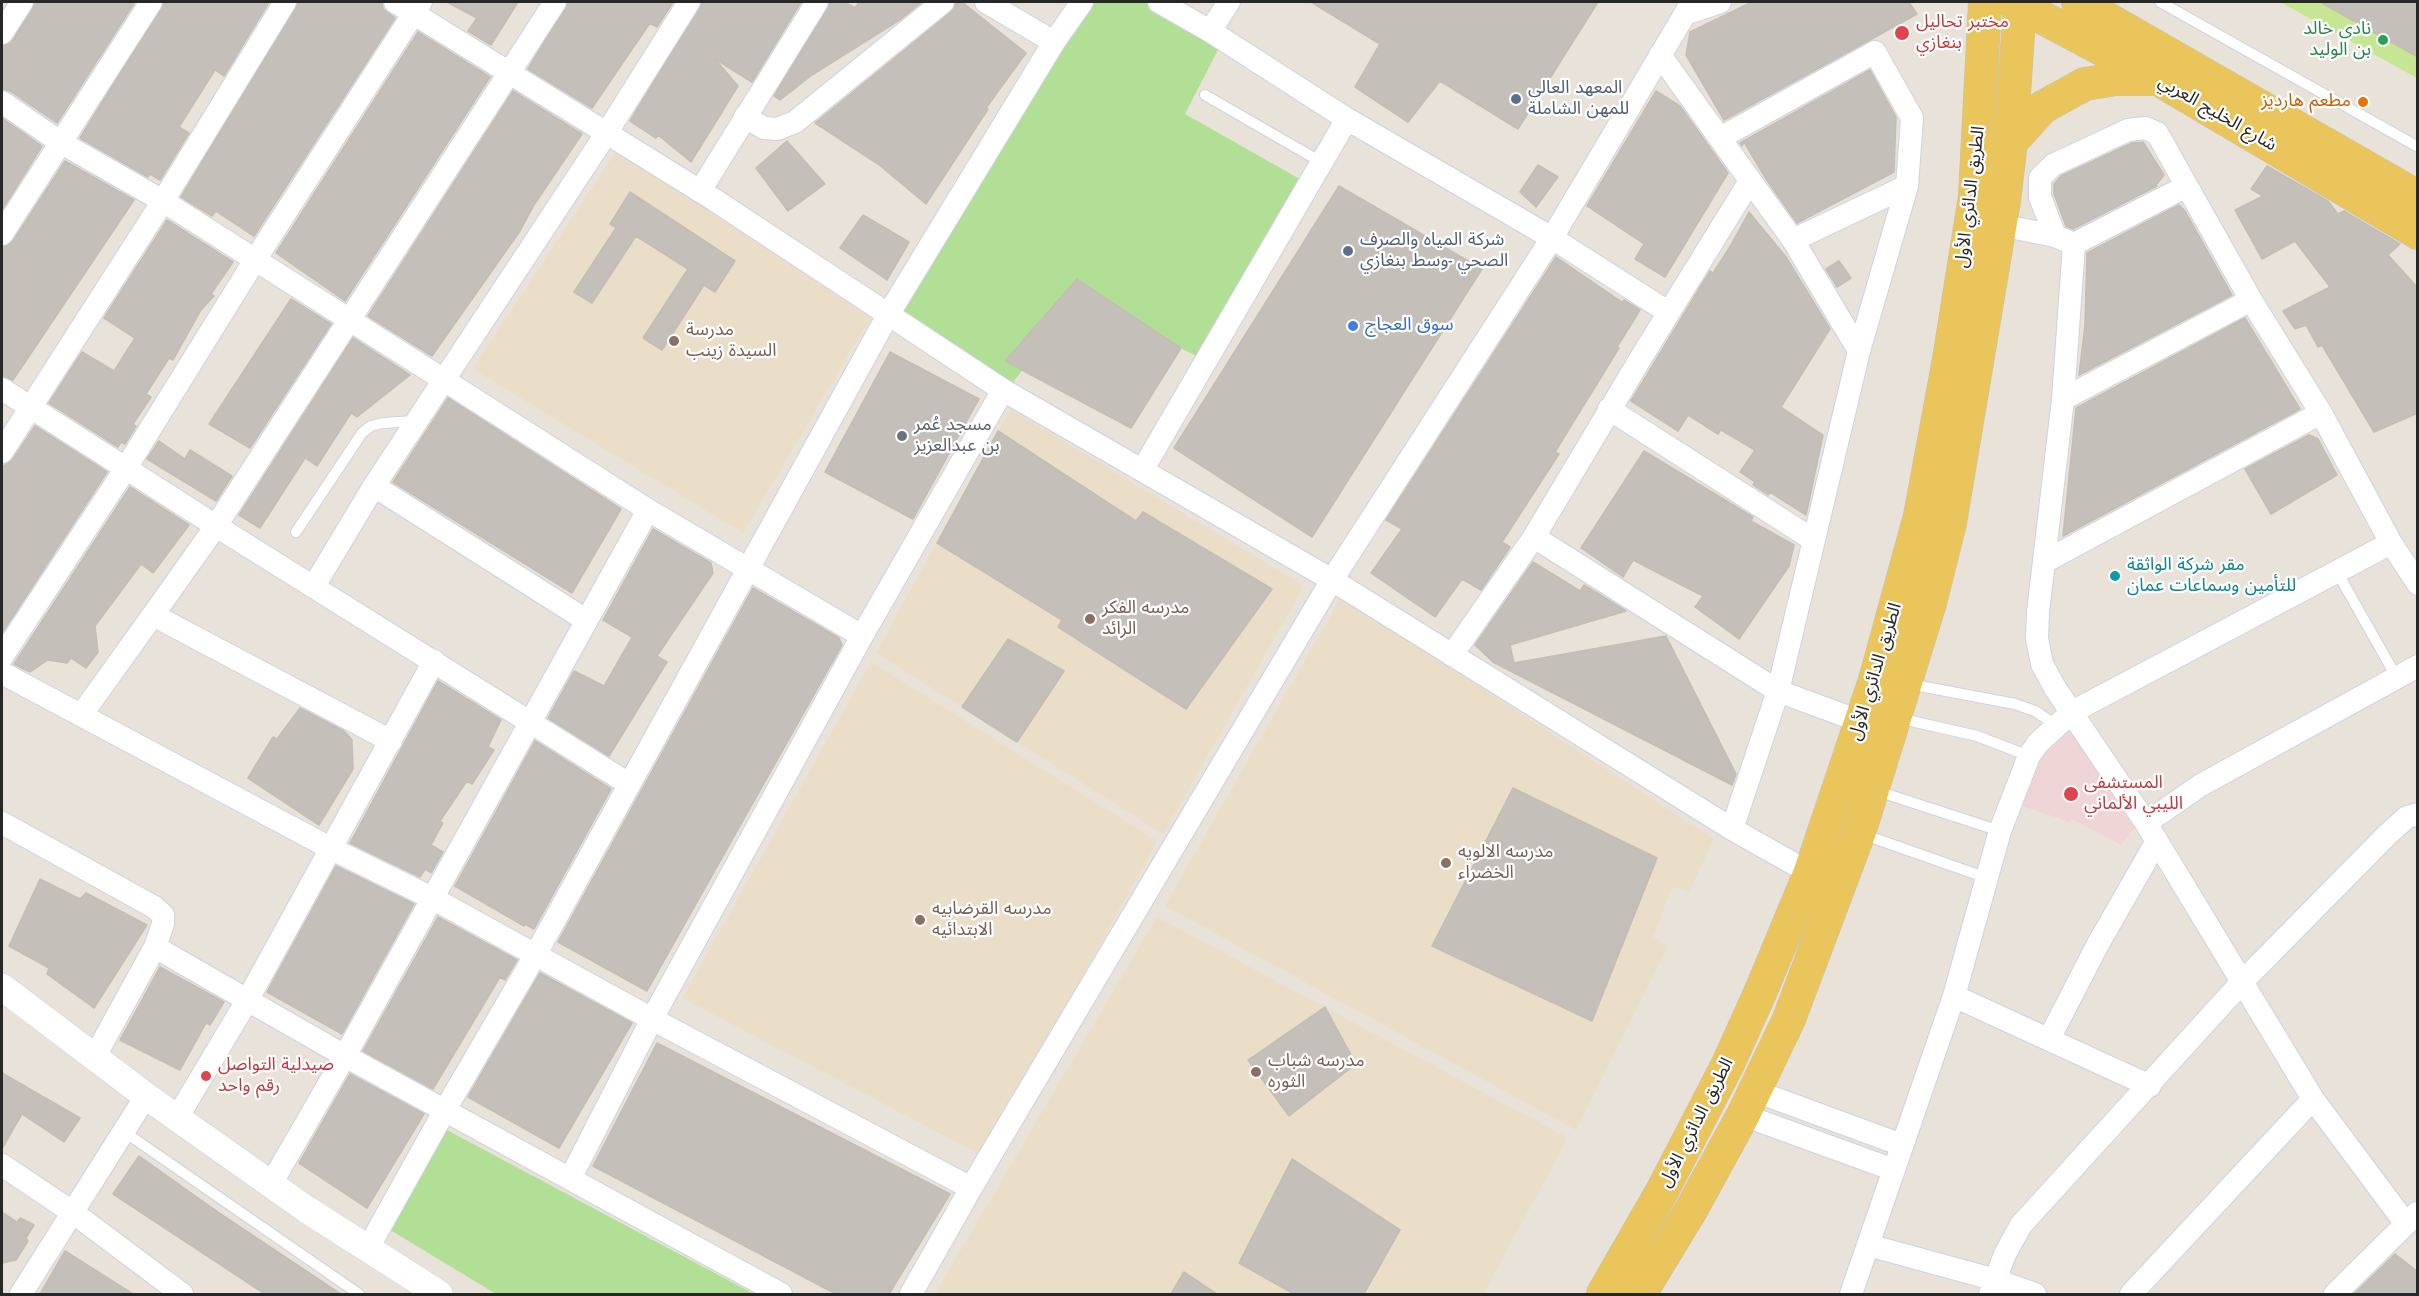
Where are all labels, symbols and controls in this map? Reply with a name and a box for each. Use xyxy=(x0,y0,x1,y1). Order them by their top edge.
place label: مختبر تحاليل بنغازي xyxy=(1916,12,2009,54)
place label: نادي خالد بن الوليد xyxy=(2303,19,2371,62)
marker: مختبر تحاليل بنغازي xyxy=(1893,24,1911,42)
marker: نادي خالد بن الوليد xyxy=(2376,33,2390,47)
street label: شارع الخليج العربي xyxy=(2154,71,2280,157)
place label: المعهد العالي للمهن الشاملة xyxy=(1528,78,1629,121)
place label: مطعم هارديز xyxy=(2261,91,2351,113)
marker: المعهد العالي للمهن الشاملة xyxy=(1509,92,1523,106)
marker: مطعم هارديز xyxy=(2356,95,2370,109)
street label: الطريق الدائري الأول xyxy=(1952,125,1990,269)
place label: شركة المياه والصرف الصحي -وسط بنغازي xyxy=(1360,230,1508,272)
marker: شركة المياه والصرف الصحي -وسط بنغازي xyxy=(1341,244,1355,258)
place label: سوق العجاج xyxy=(1365,315,1453,337)
marker: سوق العجاج xyxy=(1346,319,1360,333)
place label: مدرسة السيدة زينب xyxy=(686,320,777,362)
marker: مدرسة السيدة زينب xyxy=(667,334,681,348)
place label: مسجد عُمر بن عبدالعزيز xyxy=(914,415,1000,458)
marker: مسجد عُمر بن عبدالعزيز xyxy=(895,429,909,443)
place label: مقر شركة الواثقة للتأمين وسماعات عمان xyxy=(2127,555,2296,598)
marker: مقر شركة الواثقة للتأمين وسماعات عمان xyxy=(2108,569,2122,583)
place label: مدرسه الفكر الرائد xyxy=(1102,598,1189,640)
street label: الطريق الدائري الأول xyxy=(1845,601,1907,743)
marker: مدرسه الفكر الرائد xyxy=(1083,612,1097,626)
place label: المستشفى الليبي الألماني xyxy=(2084,773,2183,816)
marker: المستشفى الليبي الألماني xyxy=(2062,785,2080,803)
place label: مدرسه الالويه الخضراء xyxy=(1458,842,1553,884)
marker: مدرسه الالويه الخضراء xyxy=(1439,856,1453,870)
place label: مدرسه القرضابيه الابتدائيه xyxy=(932,899,1052,942)
marker: مدرسه القرضابيه الابتدائيه xyxy=(913,913,927,927)
place label: مدرسه شباب الثوره xyxy=(1268,1051,1365,1094)
street label: الطريق الدائري الأول xyxy=(1655,1054,1739,1192)
place label: صيدلية التواصل رقم واحد xyxy=(218,1055,334,1098)
marker: مدرسه شباب الثوره xyxy=(1249,1065,1263,1079)
marker: صيدلية التواصل رقم واحد xyxy=(199,1069,213,1083)

